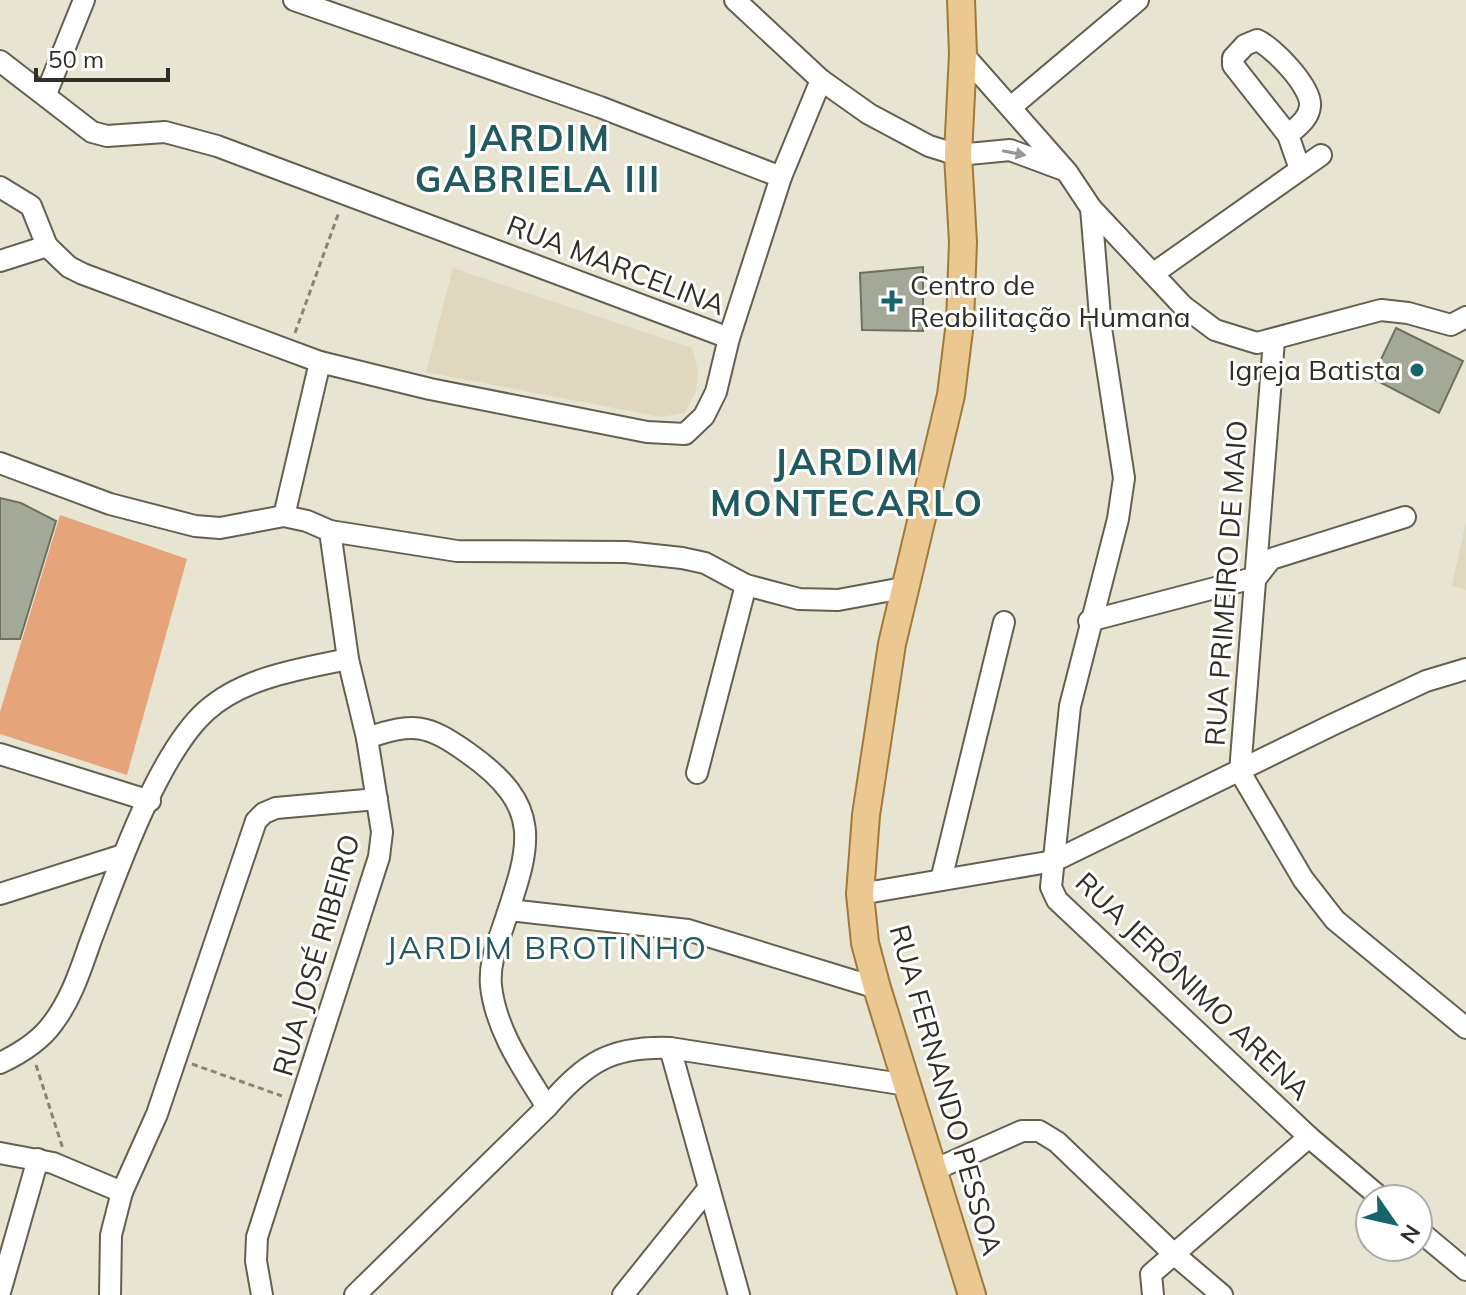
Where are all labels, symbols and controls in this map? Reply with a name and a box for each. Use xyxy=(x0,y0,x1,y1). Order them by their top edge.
scale bar xyxy=(36,32,168,82)
text: 50 m xyxy=(48,44,104,74)
district label: JARDIM GABRIELA III xyxy=(415,115,661,201)
one-way arrow xyxy=(1002,147,1027,160)
street label: RUA MARCELINA xyxy=(502,207,731,322)
place label: Centro de Reabilitação Humana xyxy=(910,267,1191,334)
marker: Centro de Reabilitação Humana xyxy=(881,290,903,312)
place label: Igreja Batista xyxy=(1228,352,1401,387)
marker: Igreja Batista xyxy=(1408,361,1426,379)
street label: RUA PRIMEIRO DE MAIO xyxy=(1197,419,1254,747)
district label: JARDIM MONTECARLO xyxy=(710,439,984,525)
street label: RUA JOSÉ RIBEIRO xyxy=(264,830,367,1080)
street label: RUA JERÔNIMO ARENA xyxy=(1069,864,1318,1107)
street label: RUA FERNANDO PESSOA xyxy=(882,920,1011,1260)
district label: JARDIM BROTINHO xyxy=(386,927,708,967)
north arrow xyxy=(1354,1183,1434,1263)
text: N xyxy=(1394,1219,1427,1249)

